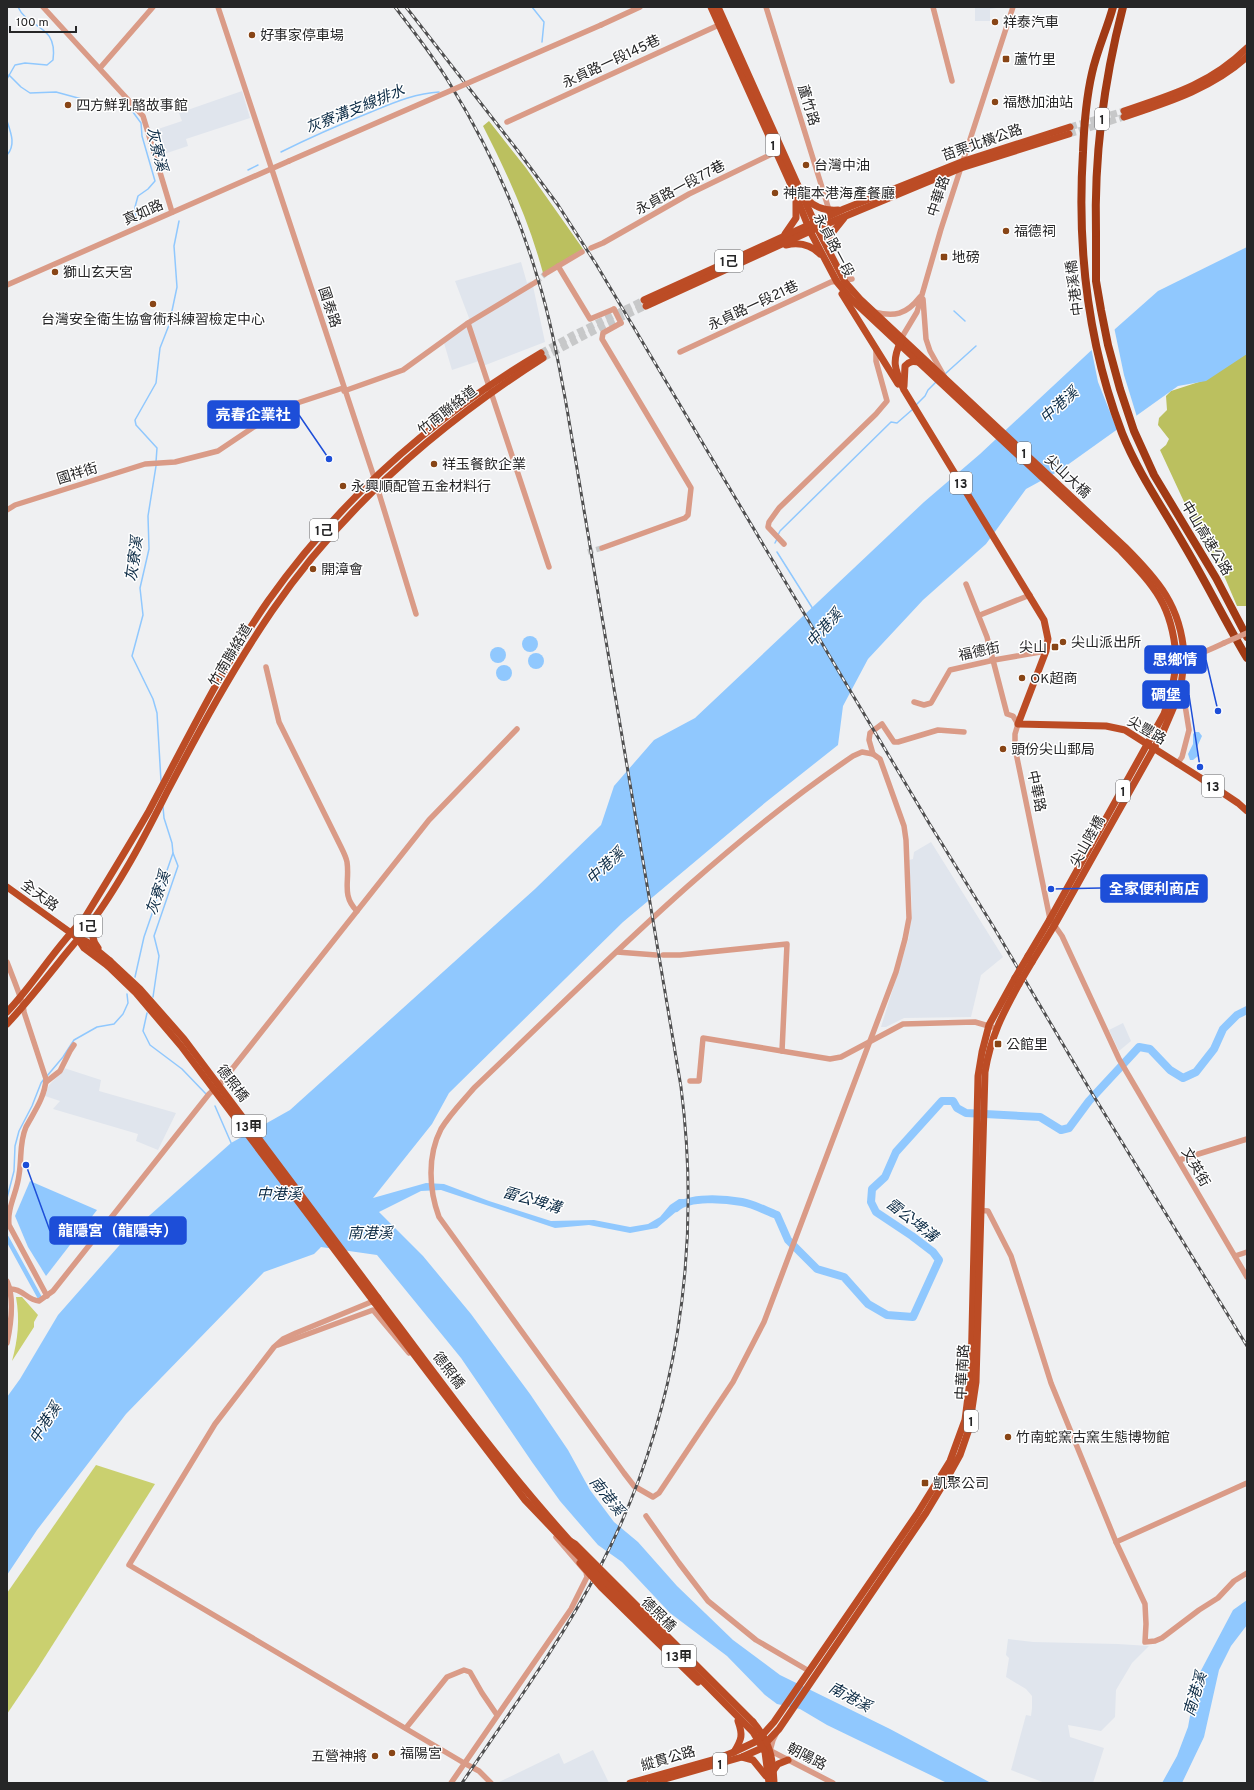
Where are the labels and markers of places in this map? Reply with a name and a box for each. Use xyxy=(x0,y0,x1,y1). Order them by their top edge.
place label: 祥泰汽車 xyxy=(1003,14,1059,32)
marker: 祥泰汽車 xyxy=(990,17,1000,27)
place label: 好事家停車場 xyxy=(260,27,344,45)
marker: 好事家停車場 xyxy=(247,30,257,40)
place label: 蘆竹里 xyxy=(1014,52,1056,69)
marker: 蘆竹里 xyxy=(1001,54,1011,64)
place label: 福懋加油站 xyxy=(1003,95,1073,112)
marker: 福懋加油站 xyxy=(990,97,1000,107)
place label: 四方鮮乳酪故事館 xyxy=(76,98,188,115)
marker: 四方鮮乳酪故事館 xyxy=(63,100,73,110)
place label: 台灣中油 xyxy=(814,158,870,175)
marker: 台灣中油 xyxy=(801,160,811,170)
place label: 神龍本港海產餐廳 xyxy=(783,185,895,203)
marker: 神龍本港海產餐廳 xyxy=(770,188,780,198)
place label: 福德祠 xyxy=(1014,223,1056,241)
marker: 福德祠 xyxy=(1001,226,1011,236)
place label: 地磅 xyxy=(952,250,980,267)
marker: 地磅 xyxy=(939,252,949,262)
place label: 獅山玄天宮 xyxy=(63,264,133,282)
marker: 獅山玄天宮 xyxy=(50,267,60,277)
marker: 台灣安全衛生協會術科練習檢定中心 xyxy=(148,299,158,309)
place label: 台灣安全衛生協會術科練習檢定中心 xyxy=(41,311,265,329)
callout: 亮春企業社 xyxy=(208,401,299,428)
place label: 祥玉餐飲企業 xyxy=(442,456,526,474)
marker: 祥玉餐飲企業 xyxy=(429,459,439,469)
place label: 永興順配管五金材料行 xyxy=(351,478,491,496)
marker: 永興順配管五金材料行 xyxy=(338,481,348,491)
place label: 開漳會 xyxy=(321,561,363,579)
marker: 開漳會 xyxy=(308,564,318,574)
place label: 尖山派出所 xyxy=(1071,635,1141,652)
marker: 尖山派出所 xyxy=(1058,637,1068,647)
place label: 尖山 xyxy=(1019,640,1047,657)
marker: 尖山 xyxy=(1050,642,1060,652)
callout: 思鄉情 xyxy=(1145,646,1206,673)
place label: OK超商 xyxy=(1030,671,1077,688)
marker: OK超商 xyxy=(1017,673,1027,683)
callout: 碉堡 xyxy=(1143,681,1189,708)
place label: 頭份尖山郵局 xyxy=(1011,742,1095,759)
marker: 頭份尖山郵局 xyxy=(998,744,1008,754)
callout: 全家便利商店 xyxy=(1101,875,1207,902)
place label: 公館里 xyxy=(1006,1037,1048,1054)
marker: 公館里 xyxy=(993,1039,1003,1049)
callout: 龍隱宮（龍隱寺） xyxy=(50,1217,186,1244)
place label: 竹南蛇窯古窯生態博物館 xyxy=(1016,1429,1170,1447)
marker: 竹南蛇窯古窯生態博物館 xyxy=(1003,1432,1013,1442)
place label: 凱聚公司 xyxy=(933,1476,989,1493)
marker: 凱聚公司 xyxy=(920,1478,930,1488)
place label: 福陽宮 xyxy=(400,1746,442,1763)
marker: 福陽宮 xyxy=(387,1748,397,1758)
place label: 五營神將 xyxy=(311,1749,367,1766)
marker: 五營神將 xyxy=(370,1751,380,1761)

